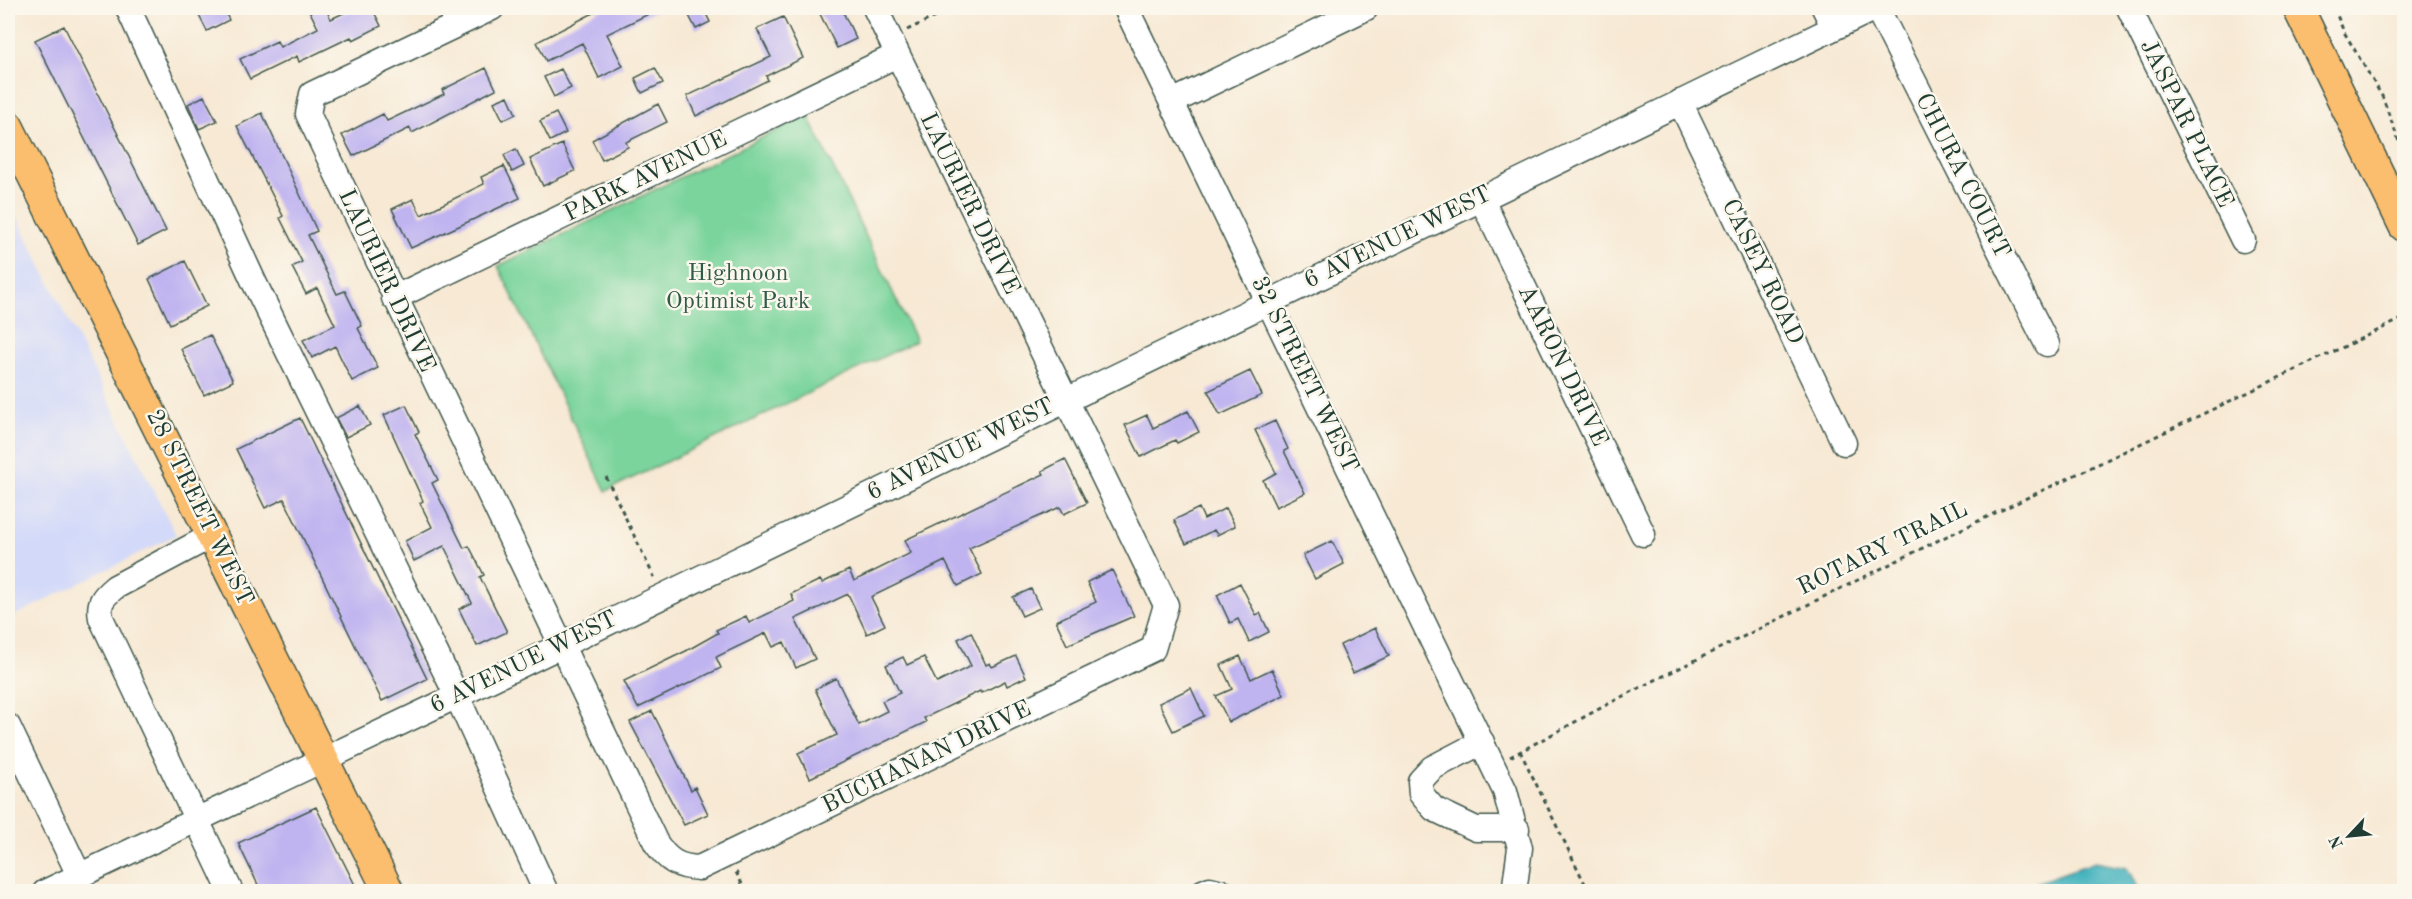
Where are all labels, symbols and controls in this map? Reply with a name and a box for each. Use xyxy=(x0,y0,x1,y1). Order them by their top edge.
street label: JASPAR PLACE xyxy=(2135,36,2237,212)
street label: CHURA COURT xyxy=(1910,90,2014,262)
street label: LAURIER DRIVE xyxy=(915,109,1023,299)
street label: PARK AVENUE xyxy=(561,127,731,227)
street label: 6 AVENUE WEST xyxy=(1301,182,1495,294)
street label: LAURIER DRIVE xyxy=(333,186,439,376)
street label: CASEY ROAD xyxy=(1716,196,1808,348)
park label: Highnoon Optimist Park xyxy=(666,262,810,314)
street label: 32 STREET WEST xyxy=(1246,273,1362,477)
street label: AARON DRIVE xyxy=(1513,282,1611,450)
street label: 6 AVENUE WEST xyxy=(864,394,1058,506)
street label: 28 STREET WEST xyxy=(141,406,257,610)
street label: ROTARY TRAIL xyxy=(1794,497,1972,601)
street label: 6 AVENUE WEST xyxy=(427,607,621,719)
street label: BUCHANAN DRIVE xyxy=(819,697,1035,819)
north arrow xyxy=(2319,806,2379,866)
text: N xyxy=(2327,832,2347,851)

